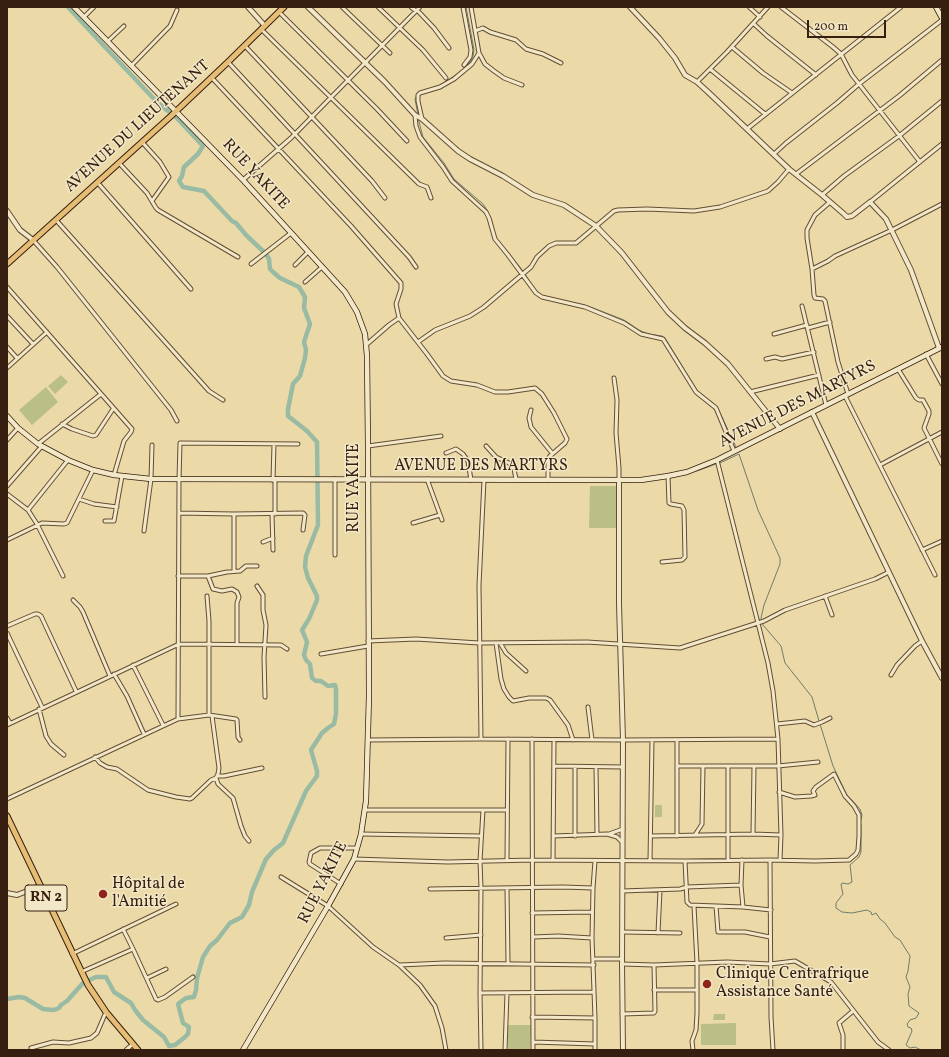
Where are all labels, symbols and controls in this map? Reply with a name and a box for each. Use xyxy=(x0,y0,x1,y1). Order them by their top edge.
scale bar xyxy=(809,12,888,38)
text: 200 m xyxy=(814,19,848,35)
street label: AVENUE DU LIEUTENANT xyxy=(62,57,214,197)
street label: RUE YAKITE xyxy=(217,136,293,214)
street label: AVENUE DES MARTYRS xyxy=(716,357,880,453)
street label: RUE YAKITE xyxy=(345,443,365,533)
street label: AVENUE DES MARTYRS xyxy=(394,457,568,477)
street label: RUE YAKITE xyxy=(295,839,353,927)
place label: Hôpital de l'Amitié xyxy=(112,875,185,913)
road number: RN 2 xyxy=(25,885,67,911)
marker: Hôpital de l'Amitié xyxy=(97,888,109,900)
place label: Clinique Centrafrique Assistance Santé xyxy=(716,965,869,1003)
marker: Clinique Centrafrique Assistance Santé xyxy=(701,978,713,990)

